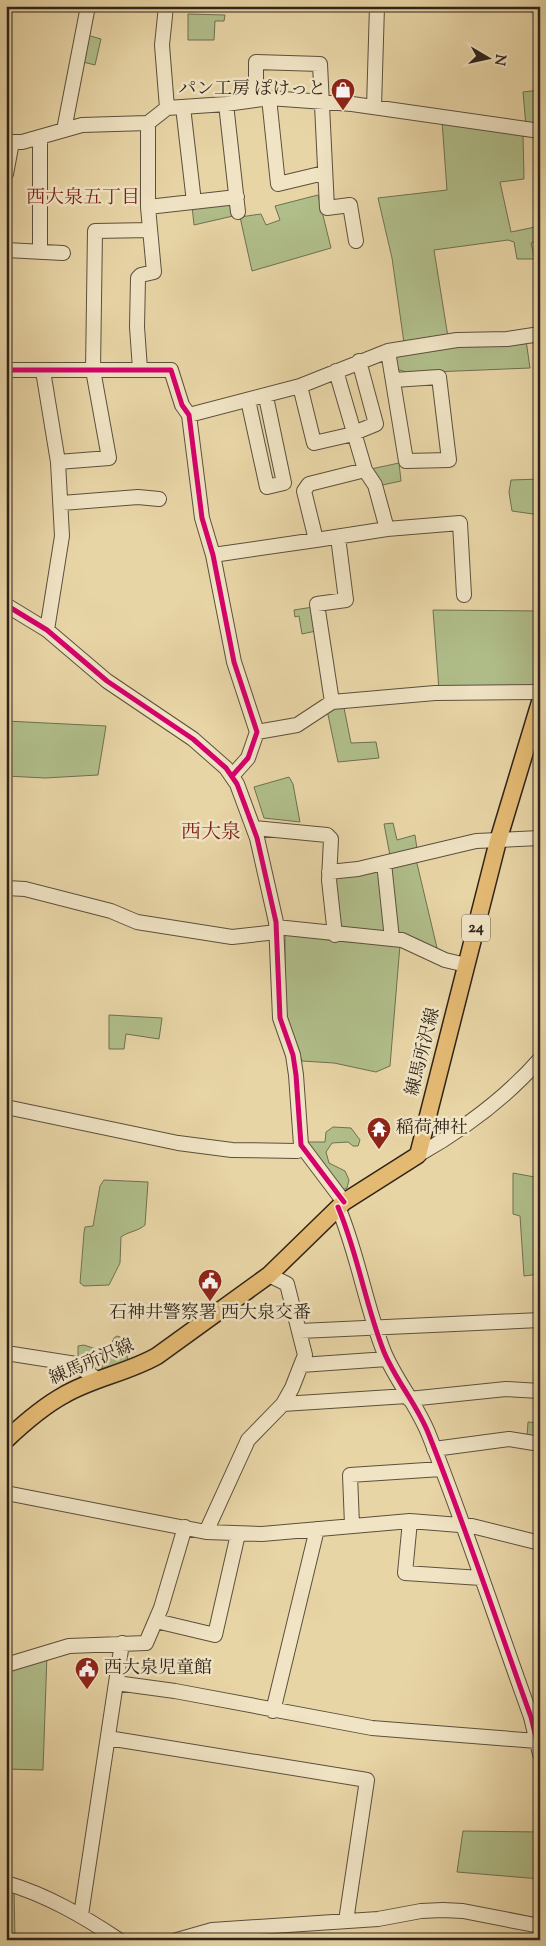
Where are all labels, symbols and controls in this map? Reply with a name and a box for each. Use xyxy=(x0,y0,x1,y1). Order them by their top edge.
north arrow xyxy=(464,32,514,82)
text: N xyxy=(488,53,510,67)
place label: パン工房 ぽけっと xyxy=(178,77,326,103)
shop icon: パン工房 ぽけっと xyxy=(330,77,356,111)
district label: 西大泉五丁目 xyxy=(26,185,140,212)
district label: 西大泉 xyxy=(181,819,241,848)
road number: 24 xyxy=(462,914,490,941)
street label: 練馬所沢線 xyxy=(400,1005,448,1099)
temple icon: 稲荷神社 xyxy=(366,1116,392,1150)
place label: 稲荷神社 xyxy=(396,1116,468,1142)
public building icon: 石神井警察署 西大泉交番 xyxy=(197,1268,223,1302)
place label: 石神井警察署 西大泉交番 xyxy=(109,1301,311,1327)
street label: 練馬所沢線 xyxy=(45,1333,139,1393)
public building icon: 西大泉児童館 xyxy=(74,1656,100,1690)
place label: 西大泉児童館 xyxy=(104,1656,212,1682)

